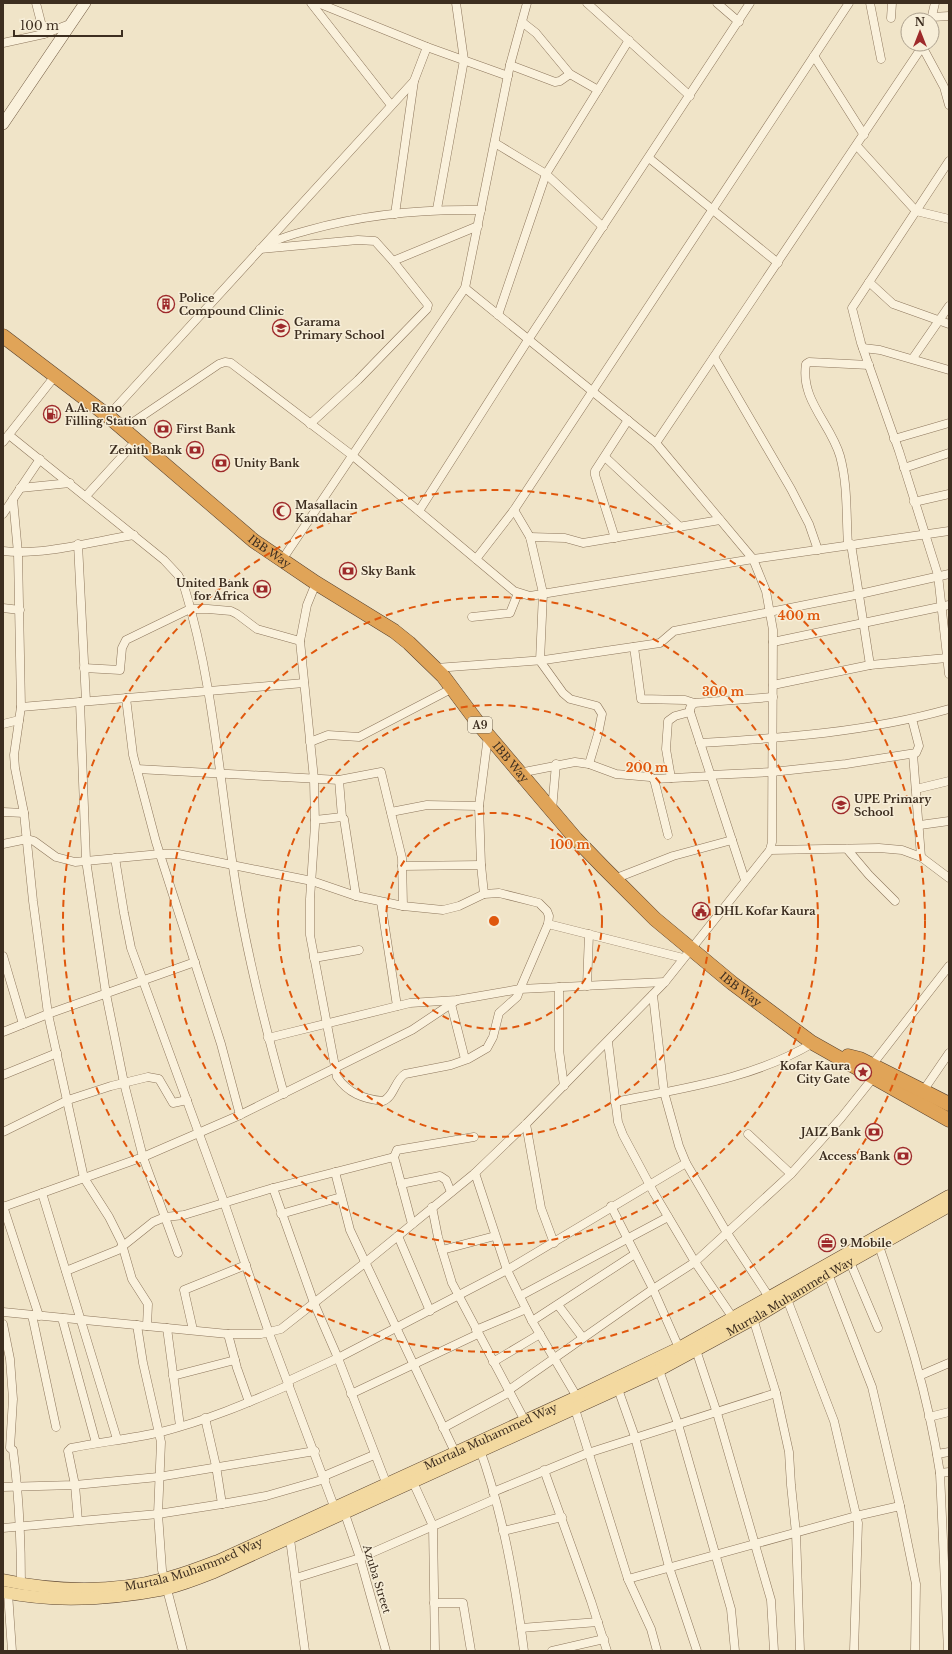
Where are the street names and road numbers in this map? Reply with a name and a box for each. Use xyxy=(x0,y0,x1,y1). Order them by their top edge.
street label: IBB Way xyxy=(245,532,294,571)
road number: A9 xyxy=(468,717,492,733)
street label: IBB Way xyxy=(490,739,532,785)
street label: IBB Way xyxy=(717,969,764,1010)
street label: Murtala Muhammed Way xyxy=(724,1254,856,1339)
street label: Murtala Muhammed Way xyxy=(422,1400,559,1473)
street label: Murtala Muhammed Way xyxy=(124,1535,265,1594)
street label: Azuba Street xyxy=(360,1542,394,1616)

